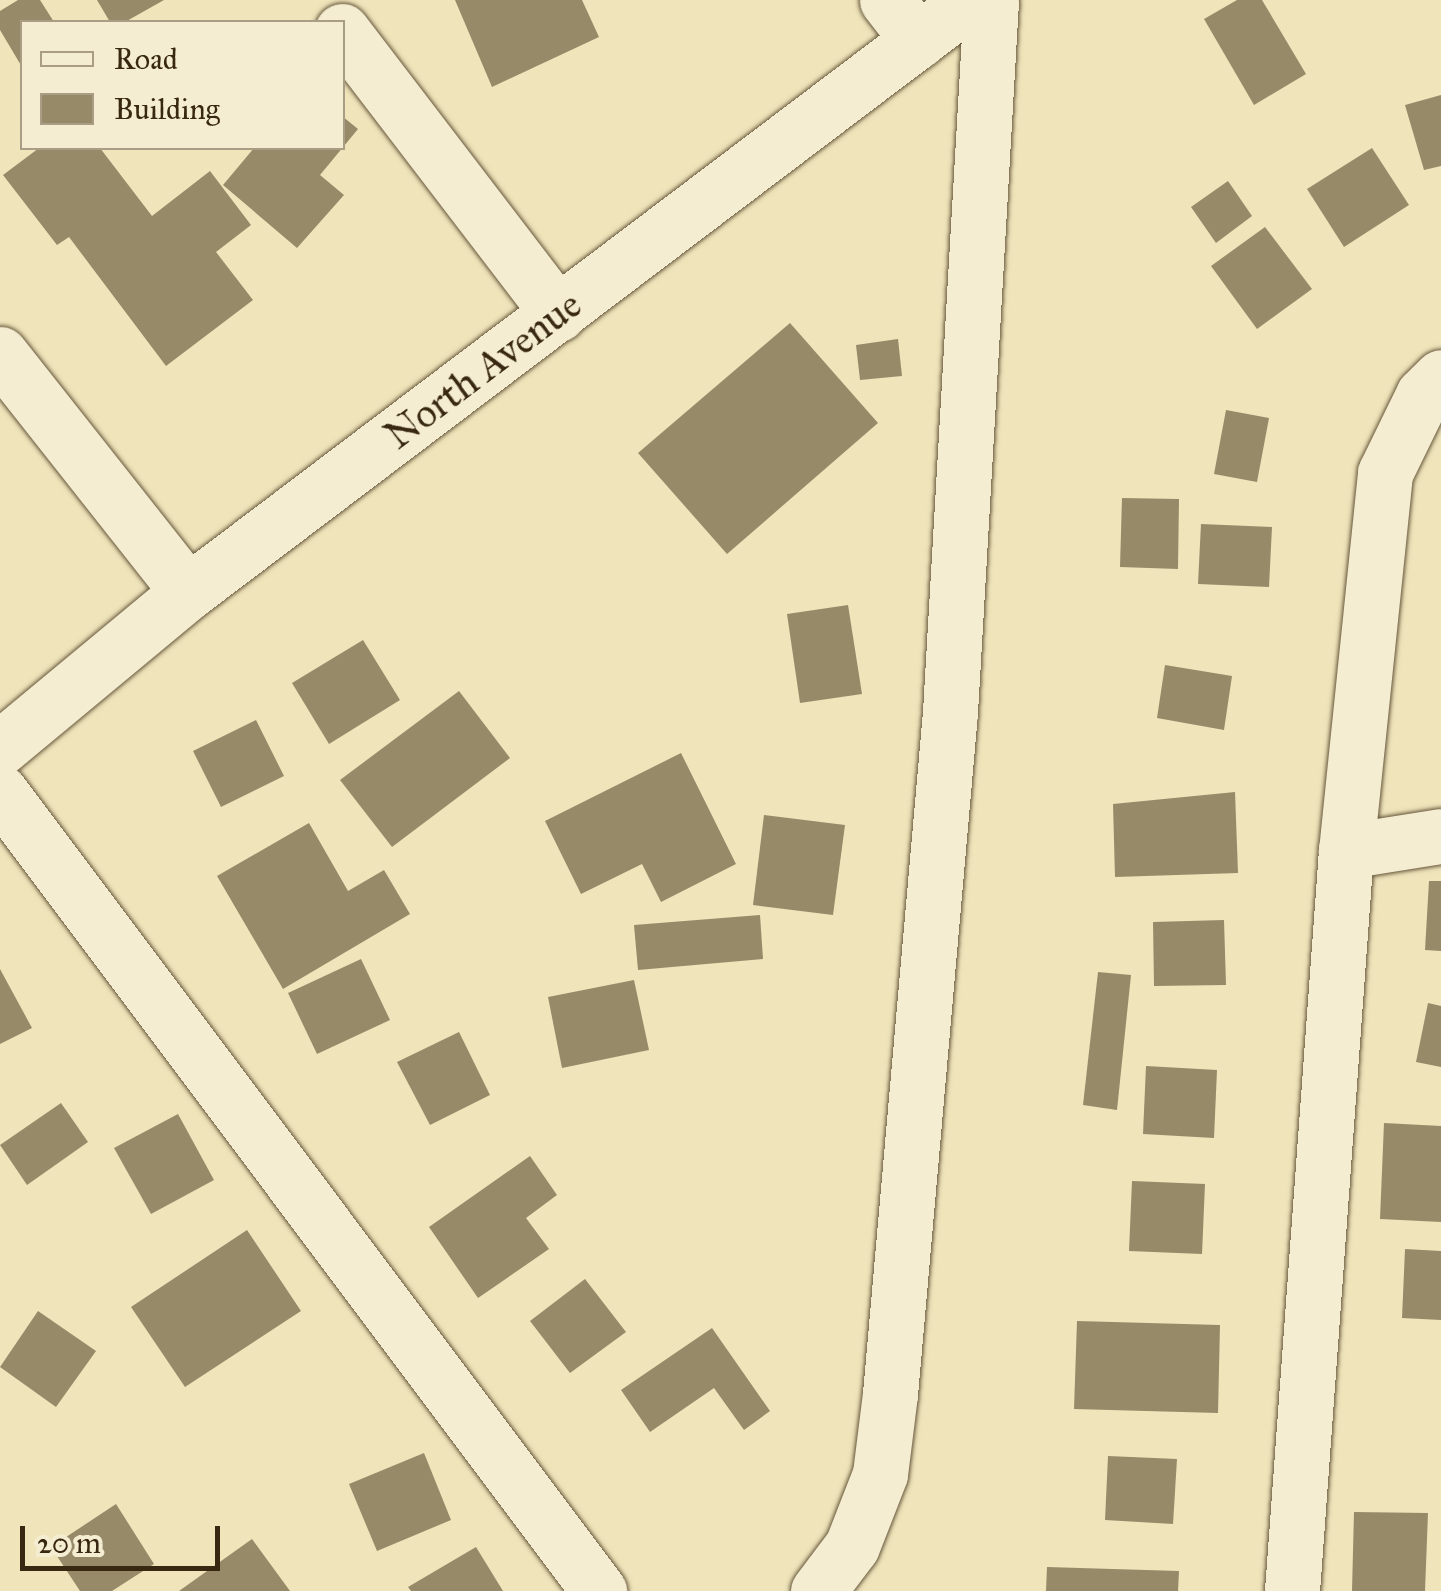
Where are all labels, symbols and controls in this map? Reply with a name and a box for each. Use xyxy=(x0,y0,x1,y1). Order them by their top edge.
legend xyxy=(20,20,345,150)
text: Road xyxy=(114,41,178,77)
text: Building xyxy=(114,91,220,127)
street label: North Avenue xyxy=(375,281,591,459)
scale bar xyxy=(25,1506,225,1568)
text: 20 m xyxy=(37,1525,101,1561)

